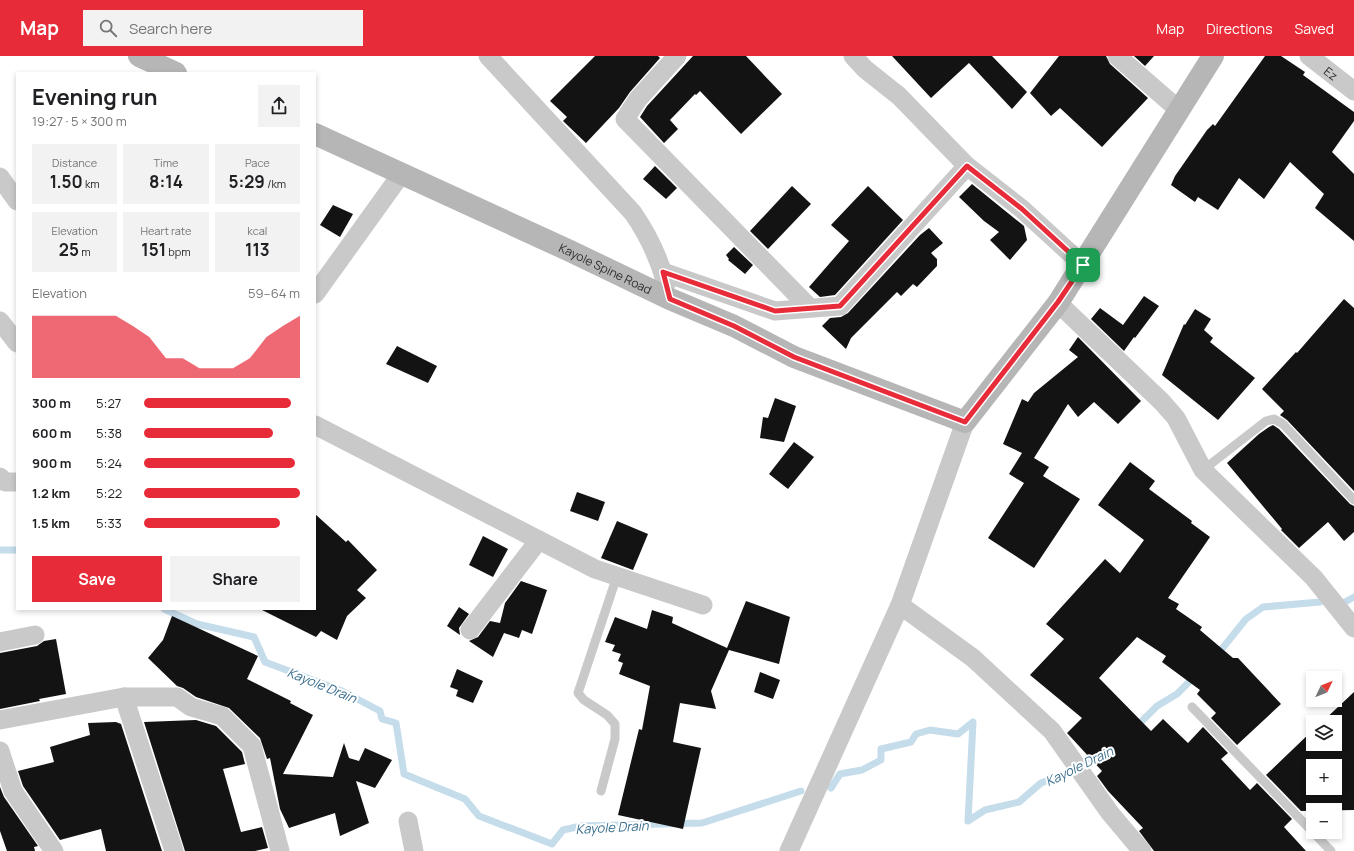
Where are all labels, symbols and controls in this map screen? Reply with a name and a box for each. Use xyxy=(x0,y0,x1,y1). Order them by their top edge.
search box xyxy=(83,10,363,46)
text: Map xyxy=(20,15,59,41)
icon: search xyxy=(97,17,119,39)
text: Search here xyxy=(129,18,212,39)
text: Map xyxy=(1156,19,1184,38)
text: Directions xyxy=(1206,19,1273,38)
text: Saved xyxy=(1295,19,1334,38)
street label: Ez xyxy=(1321,62,1342,84)
text: Evening run xyxy=(32,82,157,112)
button: share xyxy=(258,85,300,127)
text: 19:27 · 5 × 300 m xyxy=(32,112,127,130)
text: Distance xyxy=(52,155,97,170)
text: Time xyxy=(154,155,178,170)
text: Pace xyxy=(245,155,270,170)
text: 1.50 xyxy=(50,170,83,193)
text: 8:14 xyxy=(149,170,183,193)
text: 5:29 xyxy=(228,170,265,193)
text: km xyxy=(83,176,100,191)
text: /km xyxy=(265,176,286,191)
text: Elevation xyxy=(51,223,98,238)
text: Heart rate xyxy=(140,223,192,238)
text: kcal xyxy=(247,223,267,238)
text: 25 xyxy=(59,238,79,261)
text: 151 xyxy=(141,238,166,261)
text: 113 xyxy=(245,238,270,261)
street label: Kayole Spine Road xyxy=(556,239,655,298)
text: m xyxy=(79,244,90,259)
text: bpm xyxy=(166,244,191,259)
pin xyxy=(1066,248,1100,282)
icon: arrive xyxy=(1072,254,1094,276)
text: Elevation xyxy=(32,284,87,302)
text: 59–64 m xyxy=(248,284,300,302)
text: 300 m xyxy=(32,394,71,412)
text: 5:27 xyxy=(96,394,121,412)
text: 600 m xyxy=(32,424,71,442)
text: 5:38 xyxy=(96,424,122,442)
text: 900 m xyxy=(32,454,71,472)
text: 5:24 xyxy=(96,454,122,472)
text: 1.2 km xyxy=(32,484,70,502)
text: 5:22 xyxy=(96,484,122,502)
text: 1.5 km xyxy=(32,514,70,532)
text: 5:33 xyxy=(96,514,122,532)
button: Save xyxy=(32,556,162,602)
button: Share xyxy=(170,556,300,602)
water label: Kayole Drain xyxy=(285,663,360,708)
north arrow xyxy=(1306,671,1342,707)
map controls xyxy=(1306,671,1342,839)
button: layers xyxy=(1306,715,1342,751)
water label: Kayole Drain xyxy=(1042,741,1117,790)
button: + xyxy=(1306,759,1342,795)
button: − xyxy=(1306,803,1342,839)
water label: Kayole Drain xyxy=(575,816,650,838)

